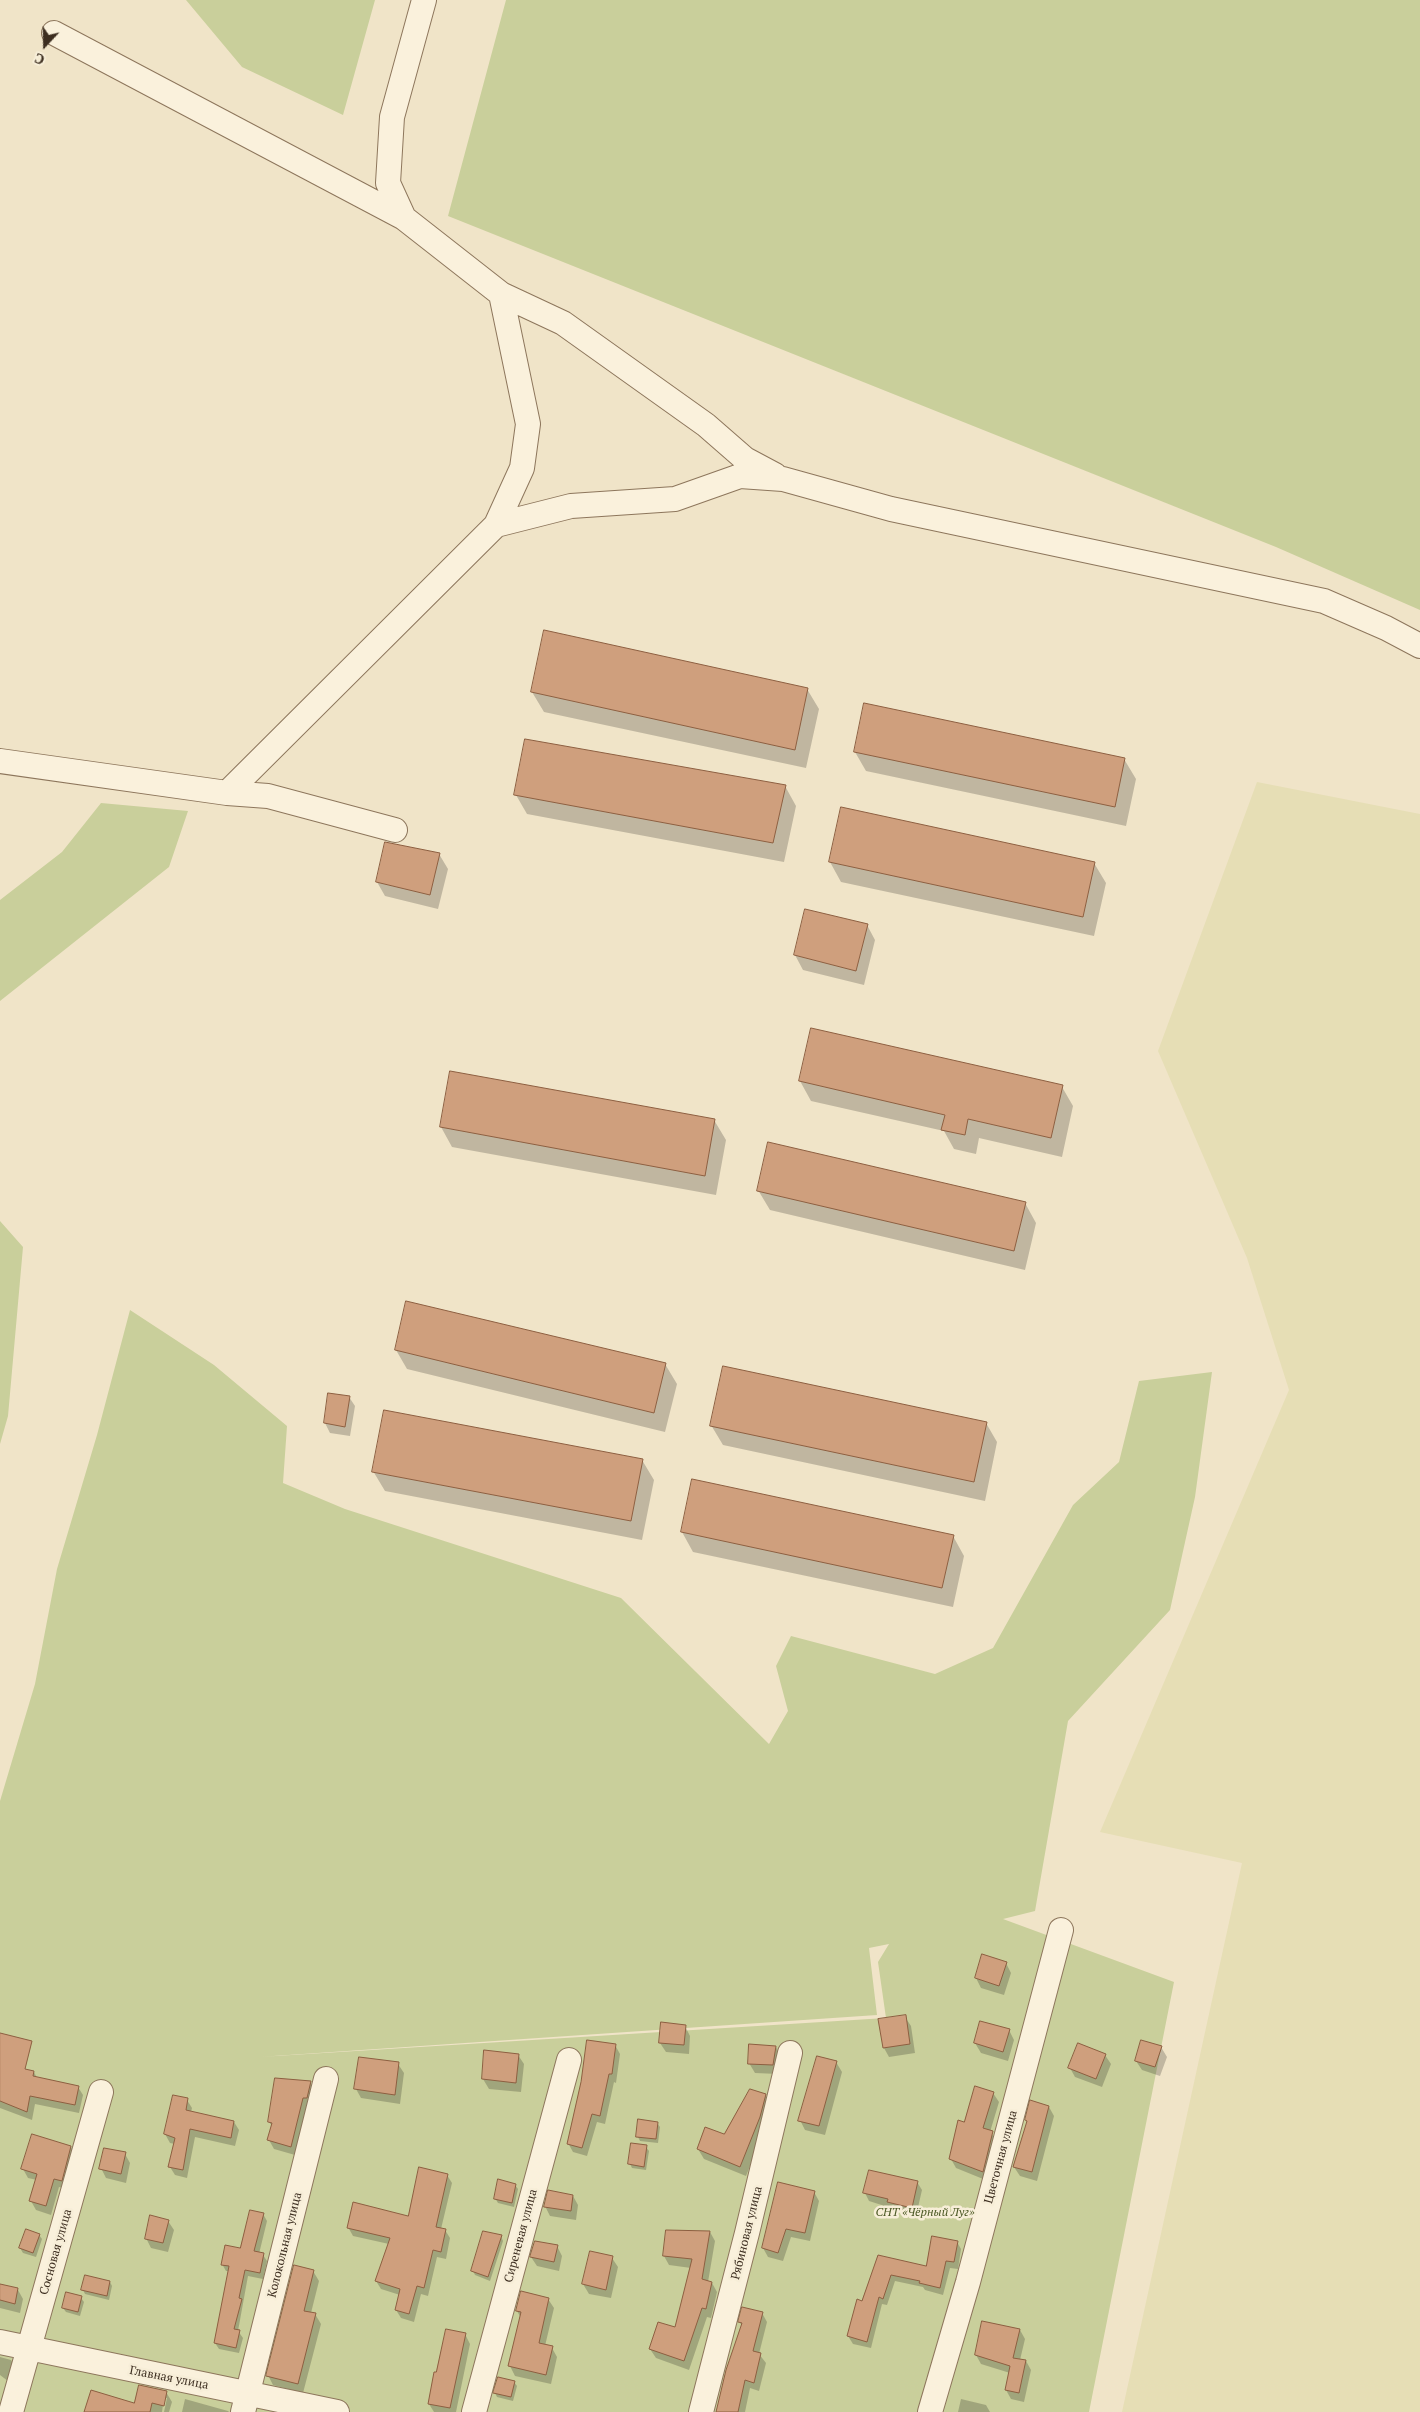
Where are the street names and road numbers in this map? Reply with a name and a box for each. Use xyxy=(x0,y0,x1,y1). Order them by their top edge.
street label: Цветочная улица xyxy=(982,2109,1020,2205)
street label: Рябиновая улица xyxy=(728,2185,766,2281)
street label: Сиреневая улица xyxy=(502,2188,540,2284)
street label: Колокольная улица xyxy=(265,2191,305,2299)
street label: Сосновая улица xyxy=(37,2208,75,2296)
street label: Главная улица xyxy=(128,2363,210,2393)

